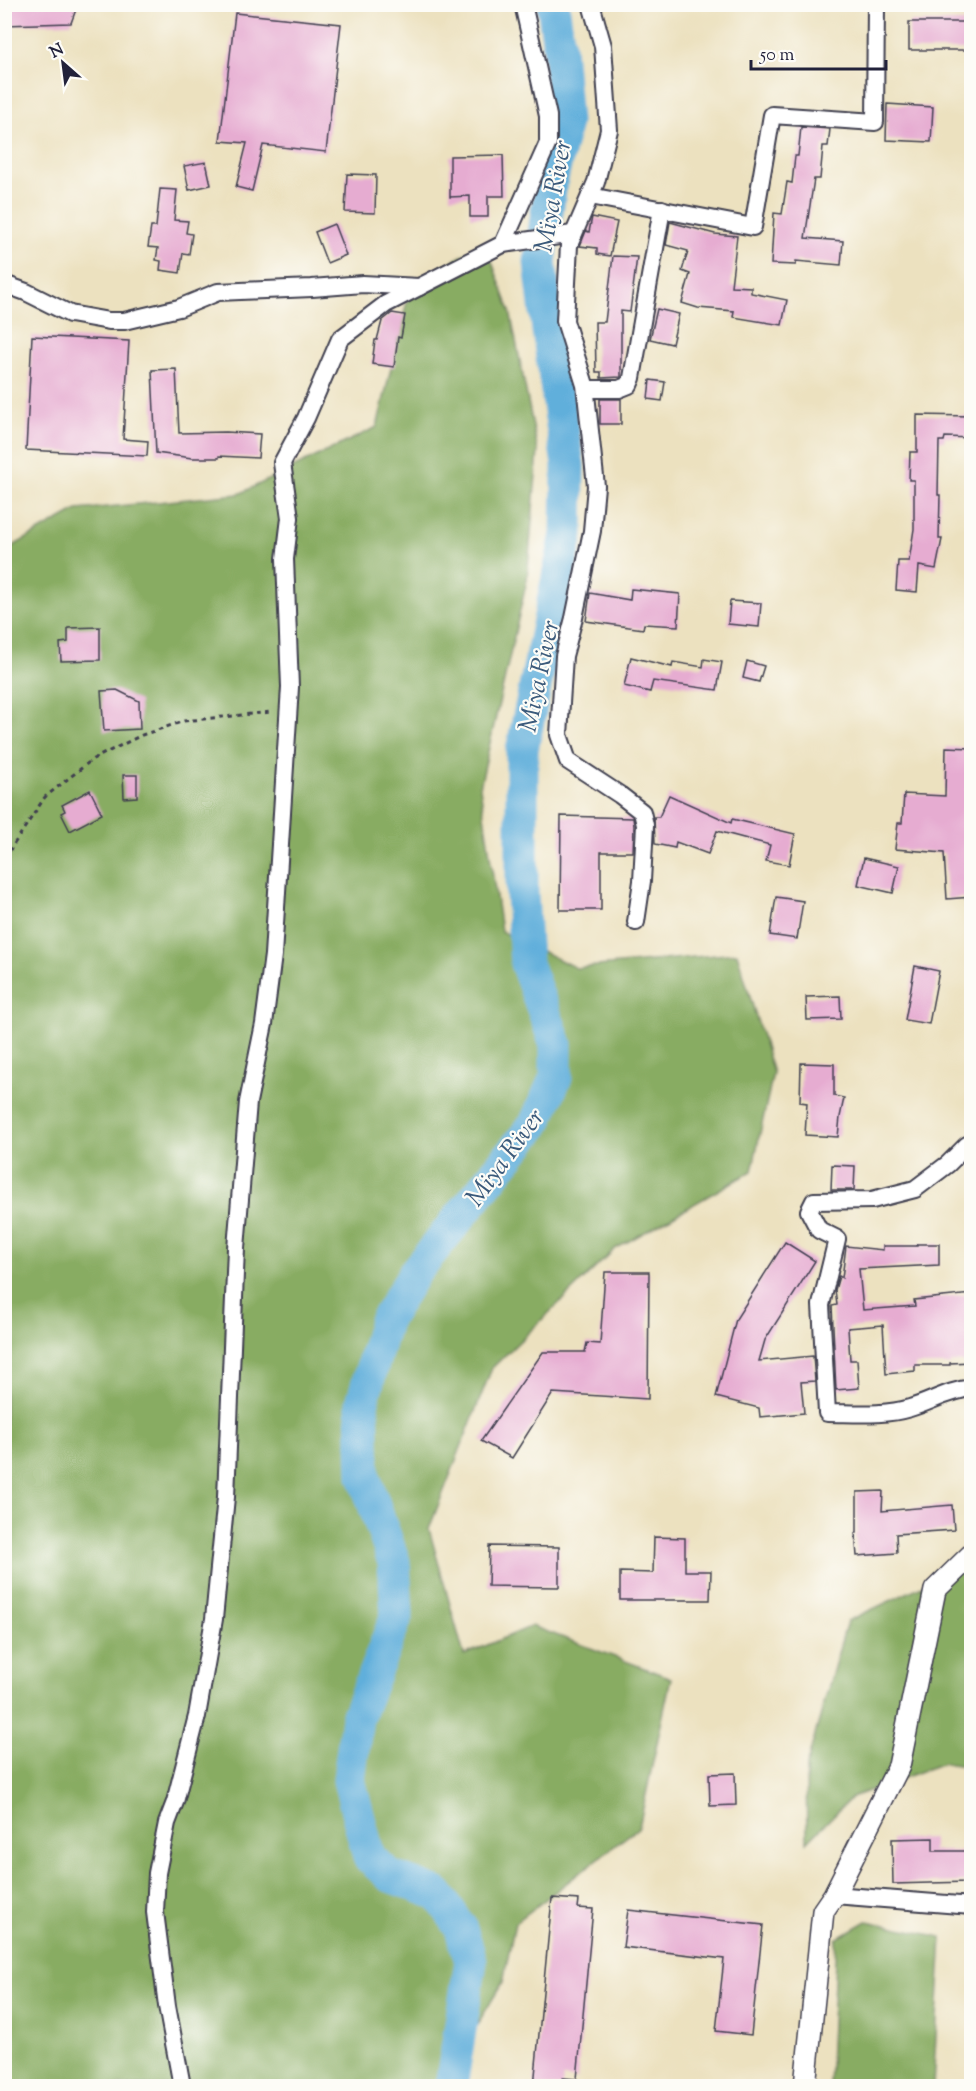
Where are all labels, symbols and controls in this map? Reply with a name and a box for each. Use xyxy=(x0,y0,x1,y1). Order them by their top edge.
north arrow xyxy=(33,33,93,93)
scale bar xyxy=(751,33,886,71)
text: N xyxy=(46,39,68,65)
text: 50 m xyxy=(759,43,795,69)
water label: Miya River xyxy=(526,137,583,255)
water label: Miya River xyxy=(511,617,570,736)
water label: Miya River xyxy=(458,1102,554,1215)

